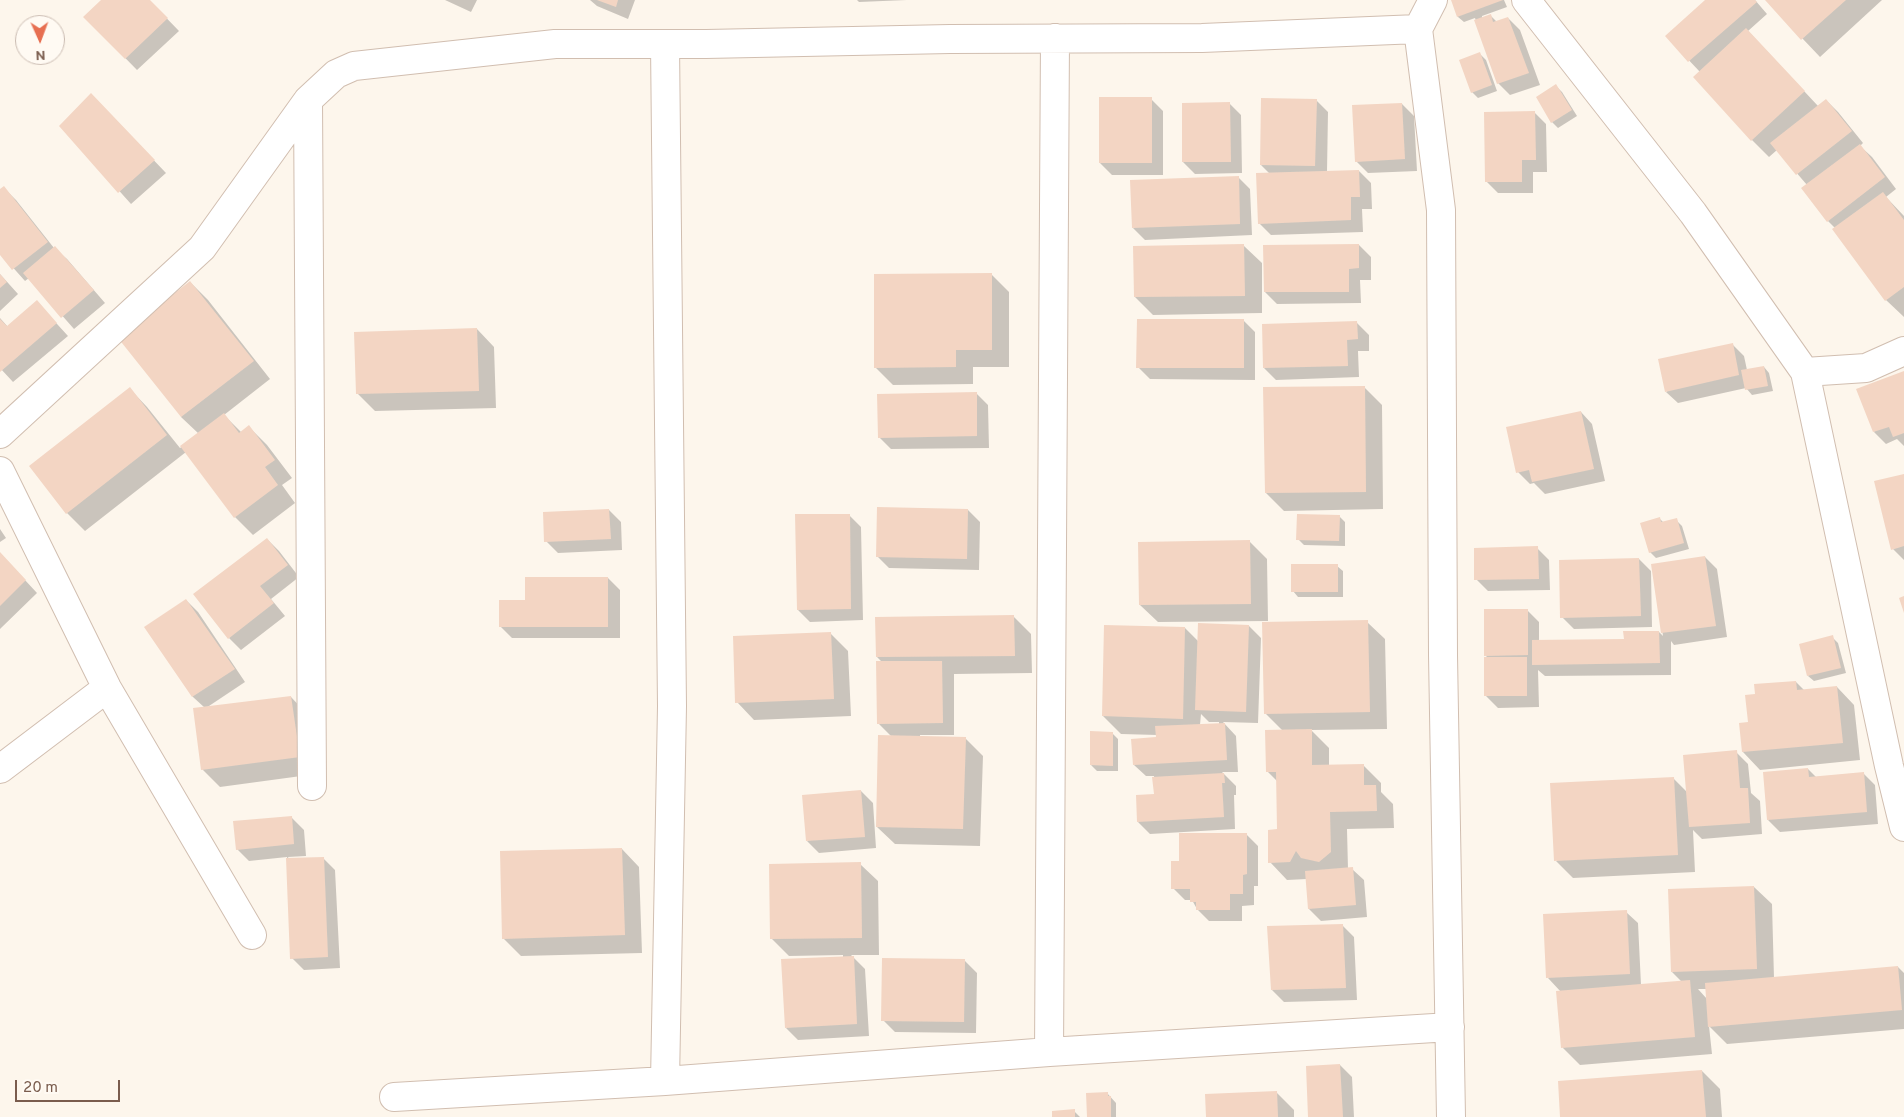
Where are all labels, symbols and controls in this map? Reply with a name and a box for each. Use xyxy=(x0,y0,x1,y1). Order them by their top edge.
north arrow xyxy=(15,15,65,65)
text: N xyxy=(35,46,46,63)
scale bar xyxy=(18,1070,122,1102)
text: 20 m xyxy=(23,1079,58,1098)

